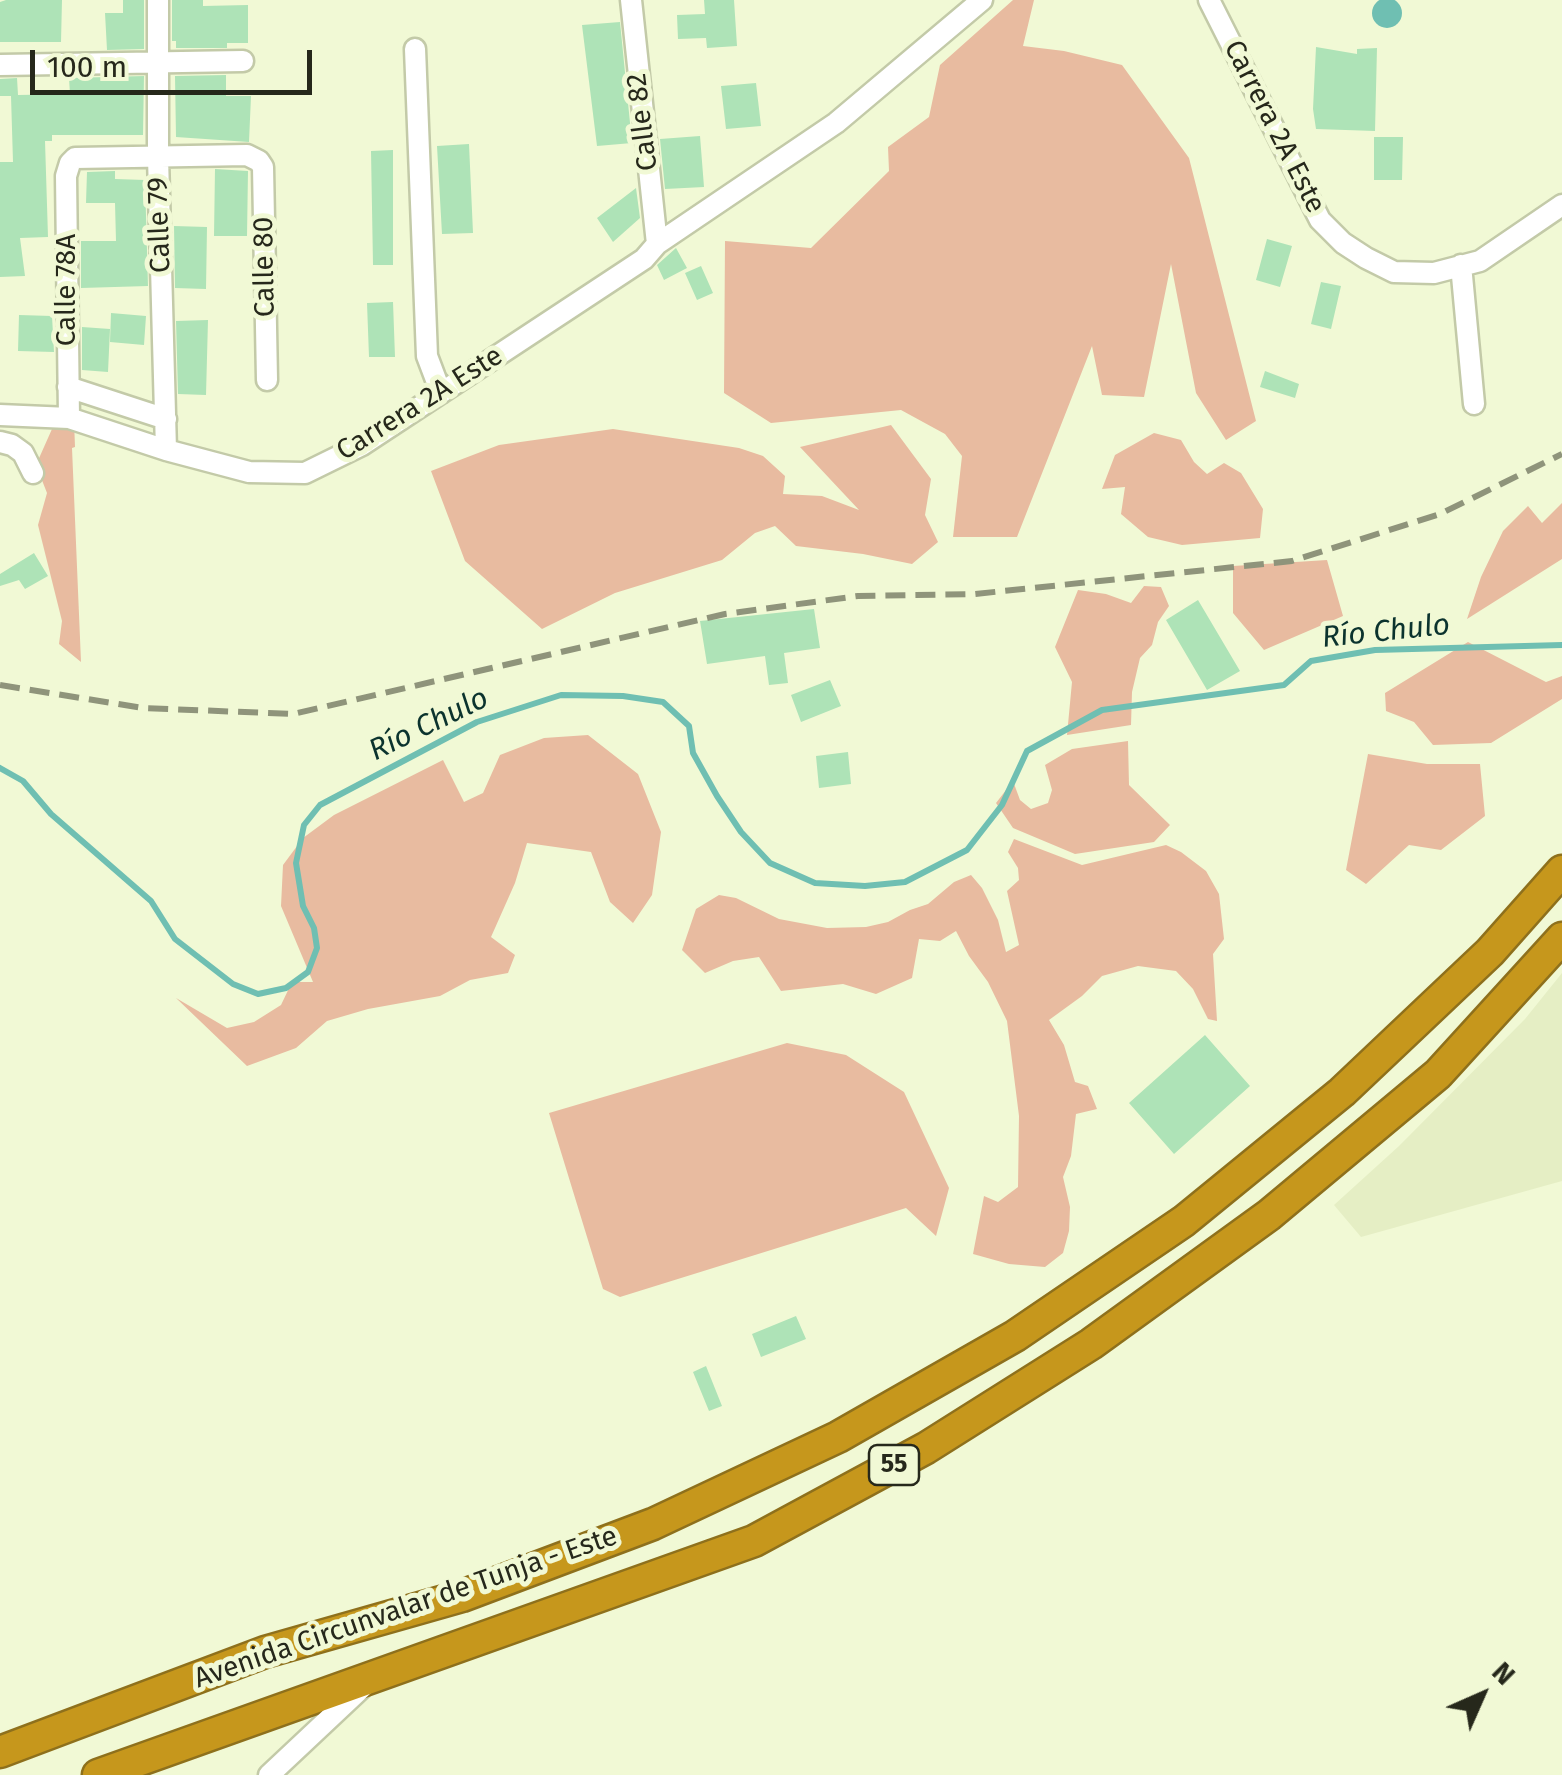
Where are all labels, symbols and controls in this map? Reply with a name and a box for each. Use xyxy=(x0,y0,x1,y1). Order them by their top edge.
scale bar xyxy=(35,30,318,92)
street label: Carrera 2A Este xyxy=(1216,35,1332,219)
text: 100 m xyxy=(47,49,127,85)
street label: Calle 82 xyxy=(620,71,666,173)
street label: Calle 79 xyxy=(142,176,178,274)
street label: Calle 80 xyxy=(247,217,283,317)
street label: Calle 78A xyxy=(50,234,84,346)
street label: Carrera 2A Este xyxy=(331,340,509,468)
water label: Río Chulo xyxy=(1320,607,1452,657)
water label: Río Chulo xyxy=(363,681,495,769)
road number: 55 xyxy=(869,1445,919,1485)
street label: Avenida Circunvalar de Tunja - Este xyxy=(190,1520,622,1696)
north arrow xyxy=(1432,1645,1532,1745)
text: N xyxy=(1485,1655,1522,1692)

